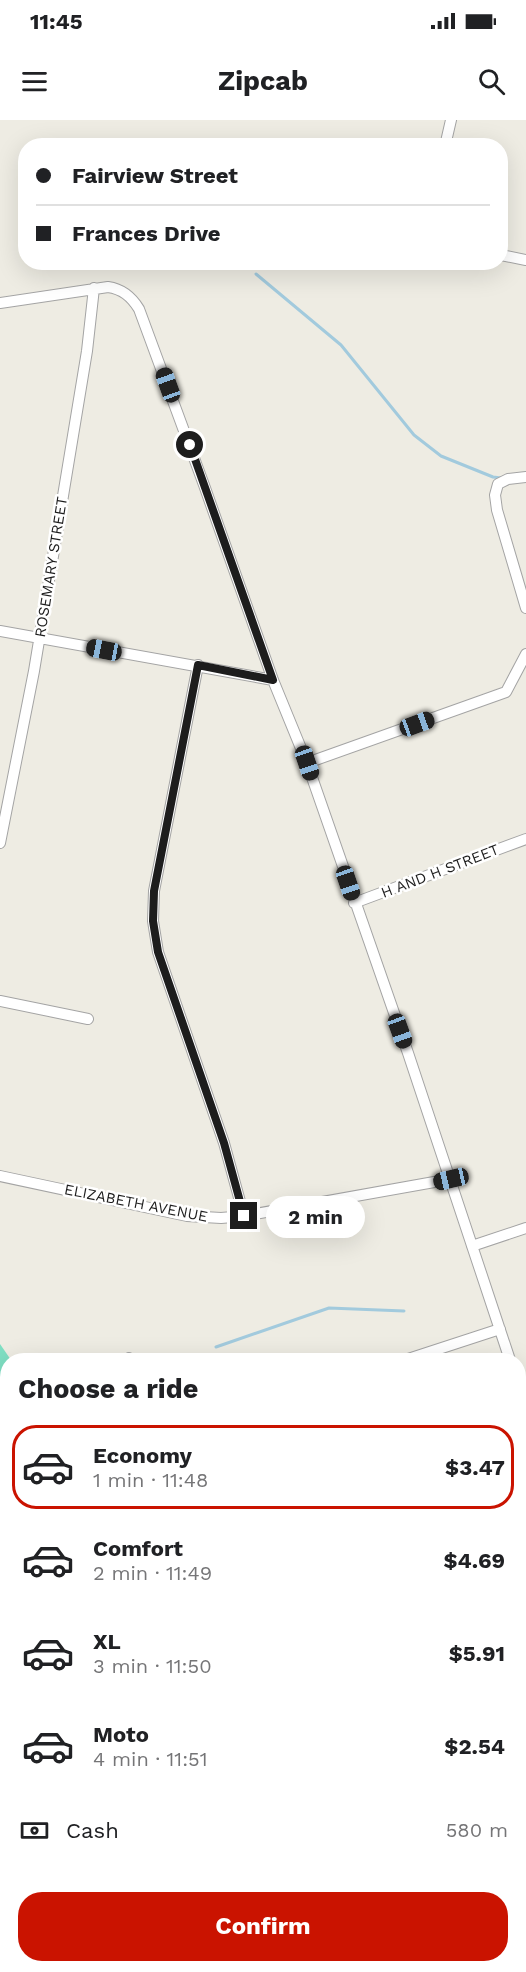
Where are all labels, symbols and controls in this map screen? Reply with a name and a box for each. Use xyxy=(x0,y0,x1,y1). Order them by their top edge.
text: 11:45 xyxy=(30,9,83,34)
icon: menu xyxy=(18,65,51,98)
text: Zipcab xyxy=(218,65,308,97)
icon: search xyxy=(475,65,508,98)
text: Fairview Street xyxy=(72,163,238,188)
text: Frances Drive xyxy=(72,221,221,246)
car xyxy=(153,365,183,405)
route start xyxy=(176,431,203,458)
street label: ROSEMARY STREET xyxy=(31,495,71,639)
car xyxy=(85,638,123,662)
car xyxy=(397,709,437,739)
car xyxy=(293,743,321,783)
street label: H AND H STREET xyxy=(378,840,502,902)
car xyxy=(334,863,362,903)
car xyxy=(385,1011,415,1051)
car xyxy=(431,1166,471,1192)
street label: ELIZABETH AVENUE xyxy=(63,1180,209,1226)
callout: 2 min xyxy=(265,1195,364,1237)
route end xyxy=(230,1202,257,1229)
text: 2 min xyxy=(288,1205,343,1229)
text: Choose a ride xyxy=(18,1373,198,1405)
icon: car xyxy=(21,1440,75,1494)
text: Economy xyxy=(93,1443,192,1468)
text: $3.47 xyxy=(445,1455,505,1480)
text: 1 min · 11:48 xyxy=(93,1468,208,1492)
icon: car xyxy=(21,1533,75,1587)
text: Comfort xyxy=(93,1536,183,1561)
text: $4.69 xyxy=(443,1548,505,1573)
text: 2 min · 11:49 xyxy=(93,1561,212,1585)
icon: car xyxy=(21,1626,75,1680)
text: XL xyxy=(93,1629,121,1654)
text: $5.91 xyxy=(449,1641,505,1666)
text: 3 min · 11:50 xyxy=(93,1654,212,1678)
icon: car xyxy=(21,1719,75,1773)
text: Moto xyxy=(93,1722,149,1747)
text: $2.54 xyxy=(444,1734,505,1759)
text: 4 min · 11:51 xyxy=(93,1747,208,1771)
icon: cash xyxy=(18,1814,51,1847)
text: Cash xyxy=(66,1818,119,1843)
text: 580 m xyxy=(446,1818,508,1842)
button: Confirm xyxy=(18,1892,508,1961)

